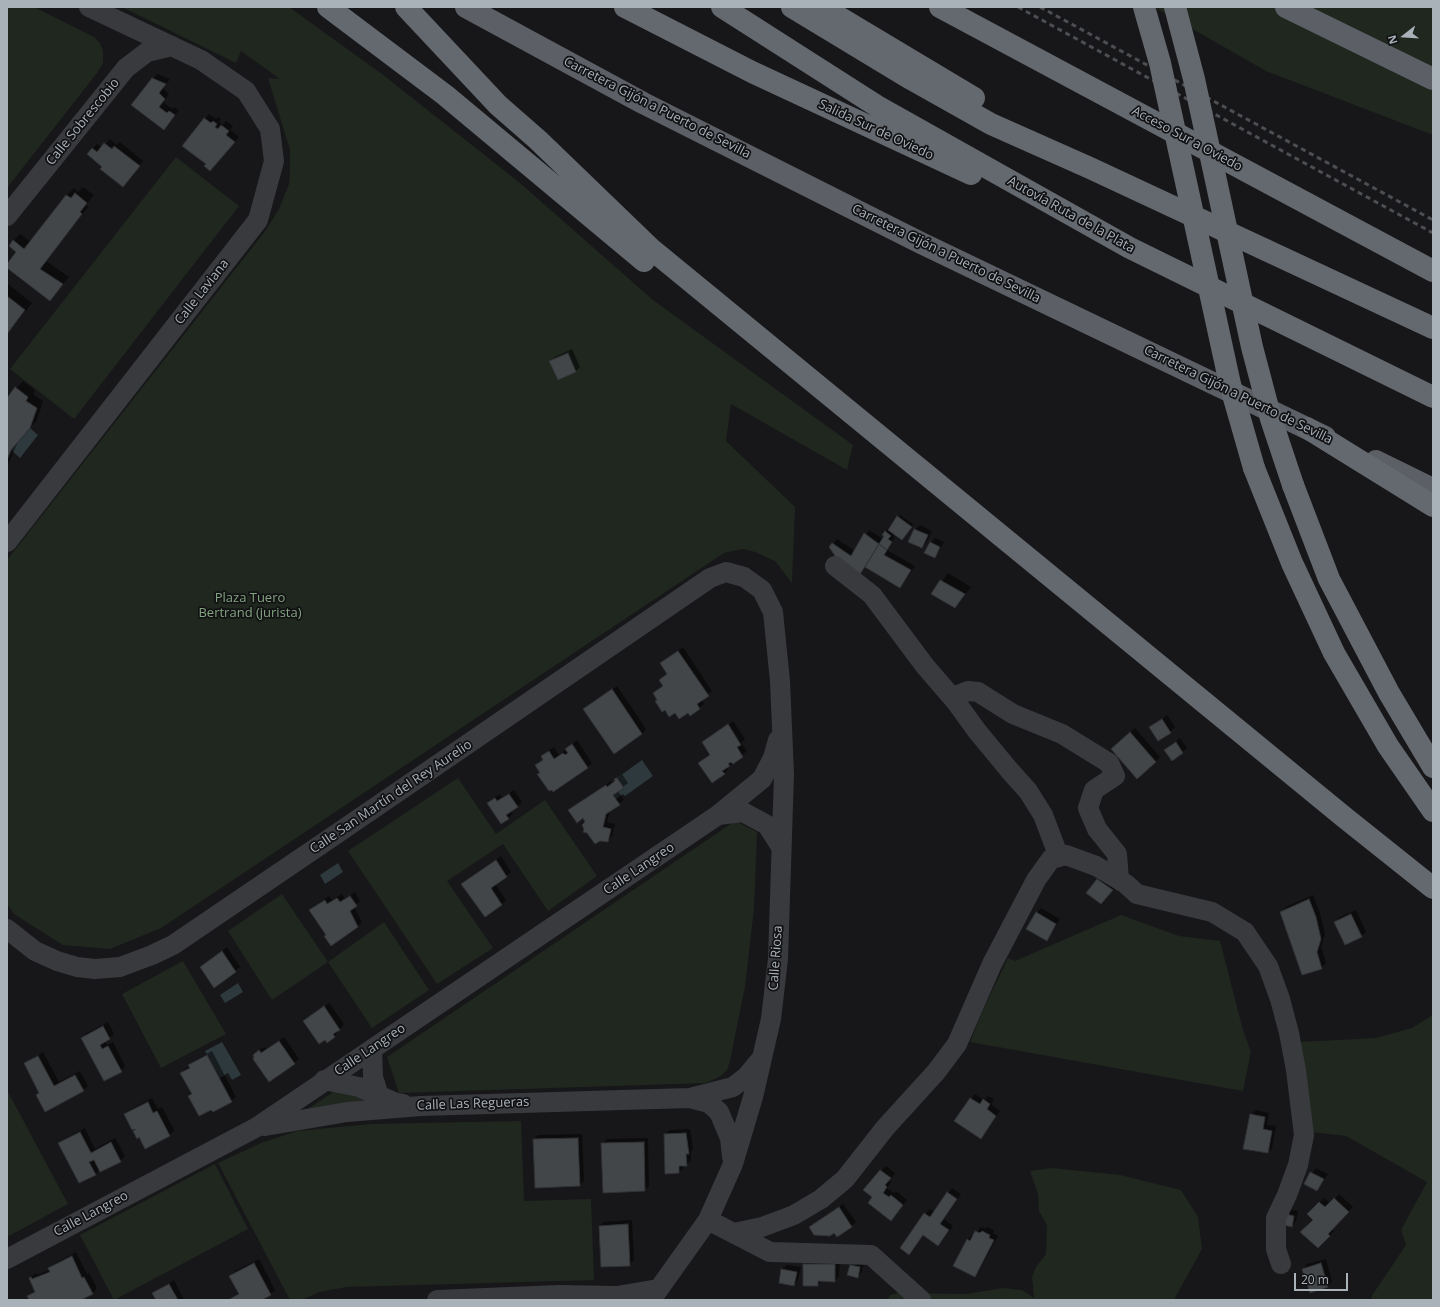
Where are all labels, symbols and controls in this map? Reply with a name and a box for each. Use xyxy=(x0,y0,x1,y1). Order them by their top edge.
north arrow xyxy=(1384,16,1424,56)
text: N xyxy=(1384,33,1401,46)
street label: Carretera Gijón a Puerto de Sevilla xyxy=(561,54,753,162)
street label: Calle Sobrescobio xyxy=(43,75,123,169)
street label: Salida Sur de Oviedo xyxy=(816,97,936,163)
street label: Acceso Sur a Oviedo xyxy=(1129,103,1245,175)
street label: Autovía Ruta de la Plata xyxy=(1005,174,1137,256)
street label: Carretera Gijón a Puerto de Sevilla xyxy=(849,201,1043,307)
street label: Calle Laviana xyxy=(172,256,232,328)
street label: Carretera Gijón a Puerto de Sevilla xyxy=(1141,342,1335,448)
park label: Plaza Tuero Bertrand (jurista) xyxy=(198,590,302,621)
street label: Calle San Martín del Rey Aurelio xyxy=(307,737,475,857)
street label: Calle Langreo xyxy=(601,840,677,898)
street label: Calle Riosa xyxy=(766,925,786,991)
street label: Calle Langreo xyxy=(332,1021,408,1079)
street label: Calle Las Regueras xyxy=(416,1094,530,1114)
street label: Calle Langreo xyxy=(51,1188,131,1240)
scale bar xyxy=(1296,1265,1350,1291)
text: 20 m xyxy=(1301,1271,1329,1288)

